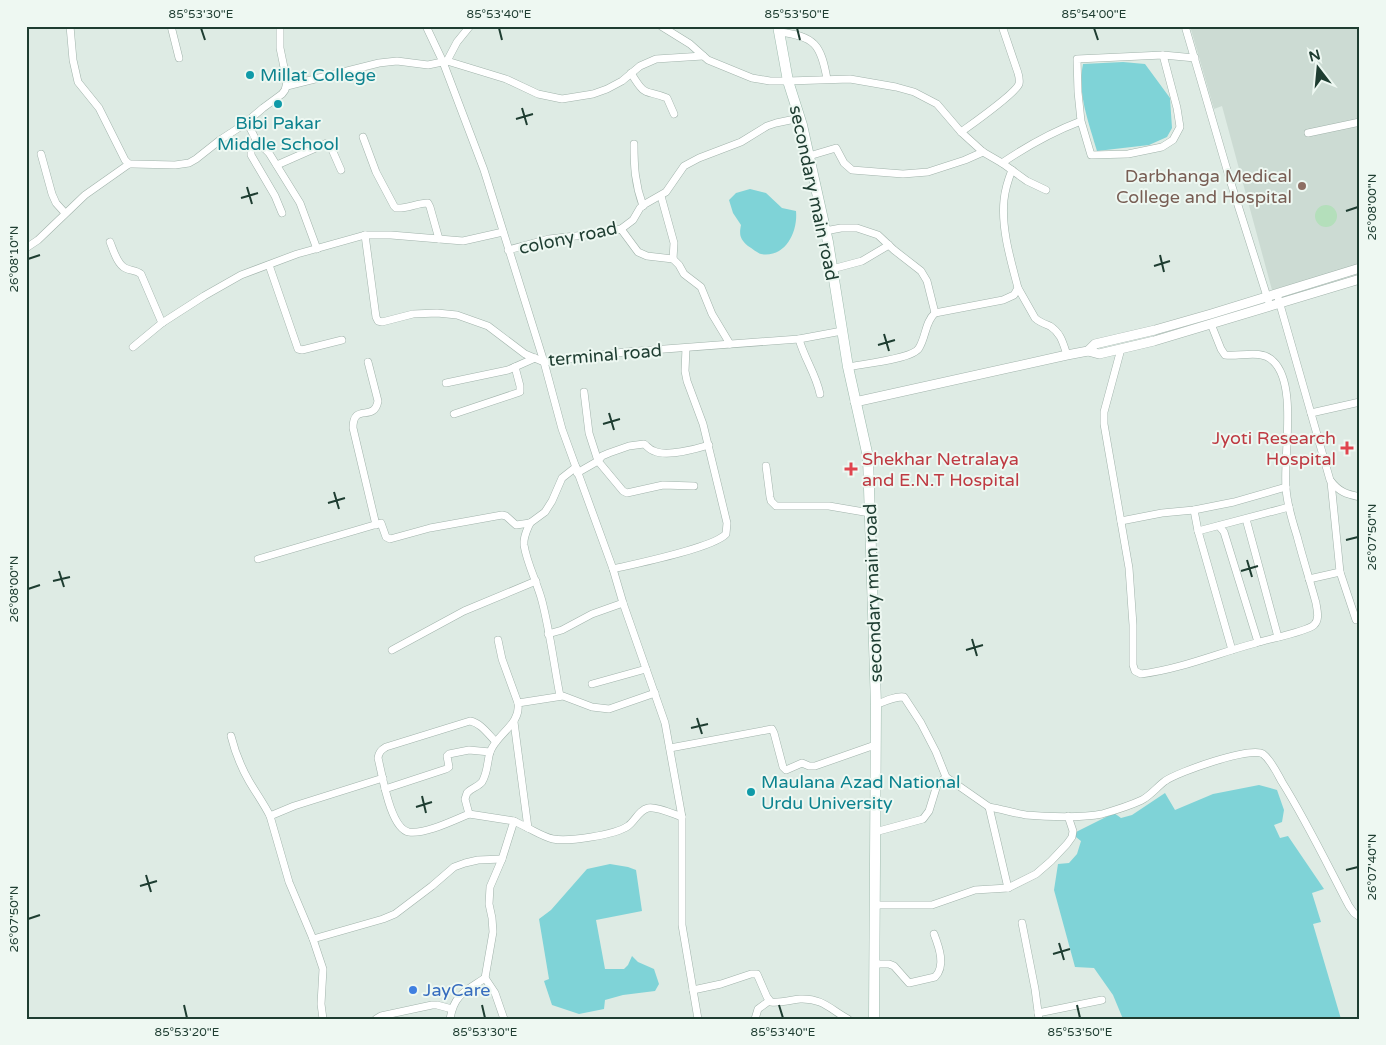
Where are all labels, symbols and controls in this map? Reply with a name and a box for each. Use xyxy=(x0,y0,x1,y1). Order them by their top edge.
text: 85°53'30"E xyxy=(169,7,234,21)
text: 85°53'40"E xyxy=(467,7,532,21)
text: 85°53'50"E xyxy=(765,7,830,21)
text: 85°54'00"E xyxy=(1062,7,1127,21)
north arrow xyxy=(1294,42,1344,92)
text: N xyxy=(1307,46,1322,66)
place label: Millat College xyxy=(260,64,376,86)
marker: Millat College xyxy=(244,69,256,81)
marker: Bibi Pakar Middle School xyxy=(272,98,284,110)
street label: secondary main road xyxy=(785,103,843,283)
place label: Bibi Pakar Middle School xyxy=(217,112,339,155)
place label: Darbhanga Medical College and Hospital xyxy=(1116,165,1292,208)
text: 26°08'00"N xyxy=(1365,174,1379,240)
marker: Darbhanga Medical College and Hospital xyxy=(1296,180,1308,192)
street label: colony road xyxy=(517,217,619,259)
text: 26°08'10"N xyxy=(7,226,21,292)
street label: terminal road xyxy=(547,339,663,371)
place label: Jyoti Research Hospital xyxy=(1212,427,1336,470)
marker: Jyoti Research Hospital xyxy=(1340,441,1354,455)
place label: Shekhar Netralaya and E.N.T Hospital xyxy=(862,448,1019,491)
marker: Shekhar Netralaya and E.N.T Hospital xyxy=(844,462,858,476)
street label: secondary main road xyxy=(859,503,887,683)
text: 26°07'50"N xyxy=(1365,504,1379,570)
text: 26°08'00"N xyxy=(7,556,21,622)
place label: Maulana Azad National Urdu University xyxy=(761,771,961,814)
marker: Maulana Azad National Urdu University xyxy=(745,786,757,798)
text: 26°07'40"N xyxy=(1365,834,1379,900)
text: 26°07'50"N xyxy=(7,886,21,952)
place label: JayCare xyxy=(423,979,490,1001)
marker: JayCare xyxy=(407,984,419,996)
text: 85°53'20"E xyxy=(155,1025,220,1039)
text: 85°53'30"E xyxy=(453,1025,518,1039)
text: 85°53'40"E xyxy=(751,1025,816,1039)
text: 85°53'50"E xyxy=(1048,1025,1113,1039)

